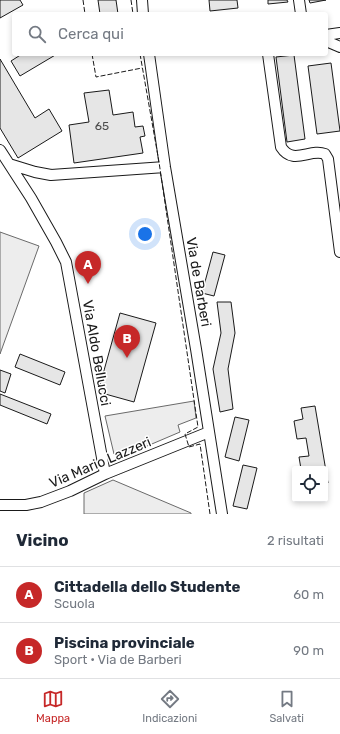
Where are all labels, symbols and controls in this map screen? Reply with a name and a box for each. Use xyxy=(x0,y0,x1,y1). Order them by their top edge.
search box xyxy=(12,12,328,56)
icon: search xyxy=(26,23,48,45)
text: Cerca qui xyxy=(58,25,124,43)
house number: 65 xyxy=(95,119,109,133)
your location xyxy=(135,224,155,244)
street label: Via de Barberi xyxy=(182,236,215,328)
pin: A xyxy=(75,251,101,284)
street label: Via Aldo Bellucci xyxy=(79,299,114,407)
pin: B xyxy=(114,325,140,358)
street label: Via Mario Lazzeri xyxy=(47,433,154,492)
map controls xyxy=(292,466,328,502)
button: locate xyxy=(292,466,328,502)
text: Vicino xyxy=(16,530,69,550)
text: 2 risultati xyxy=(267,533,324,548)
text: Cittadella dello Studente xyxy=(54,578,240,596)
text: A xyxy=(24,587,34,602)
text: 60 m xyxy=(293,587,324,602)
text: Scuola xyxy=(54,596,95,611)
text: Piscina provinciale xyxy=(54,634,195,652)
text: B xyxy=(24,643,34,658)
text: 90 m xyxy=(293,643,324,658)
text: Sport · Via de Barberi xyxy=(54,652,182,667)
tab: Mappa xyxy=(36,688,70,725)
tab: Indicazioni xyxy=(142,688,197,725)
tab: Salvati xyxy=(269,688,304,725)

